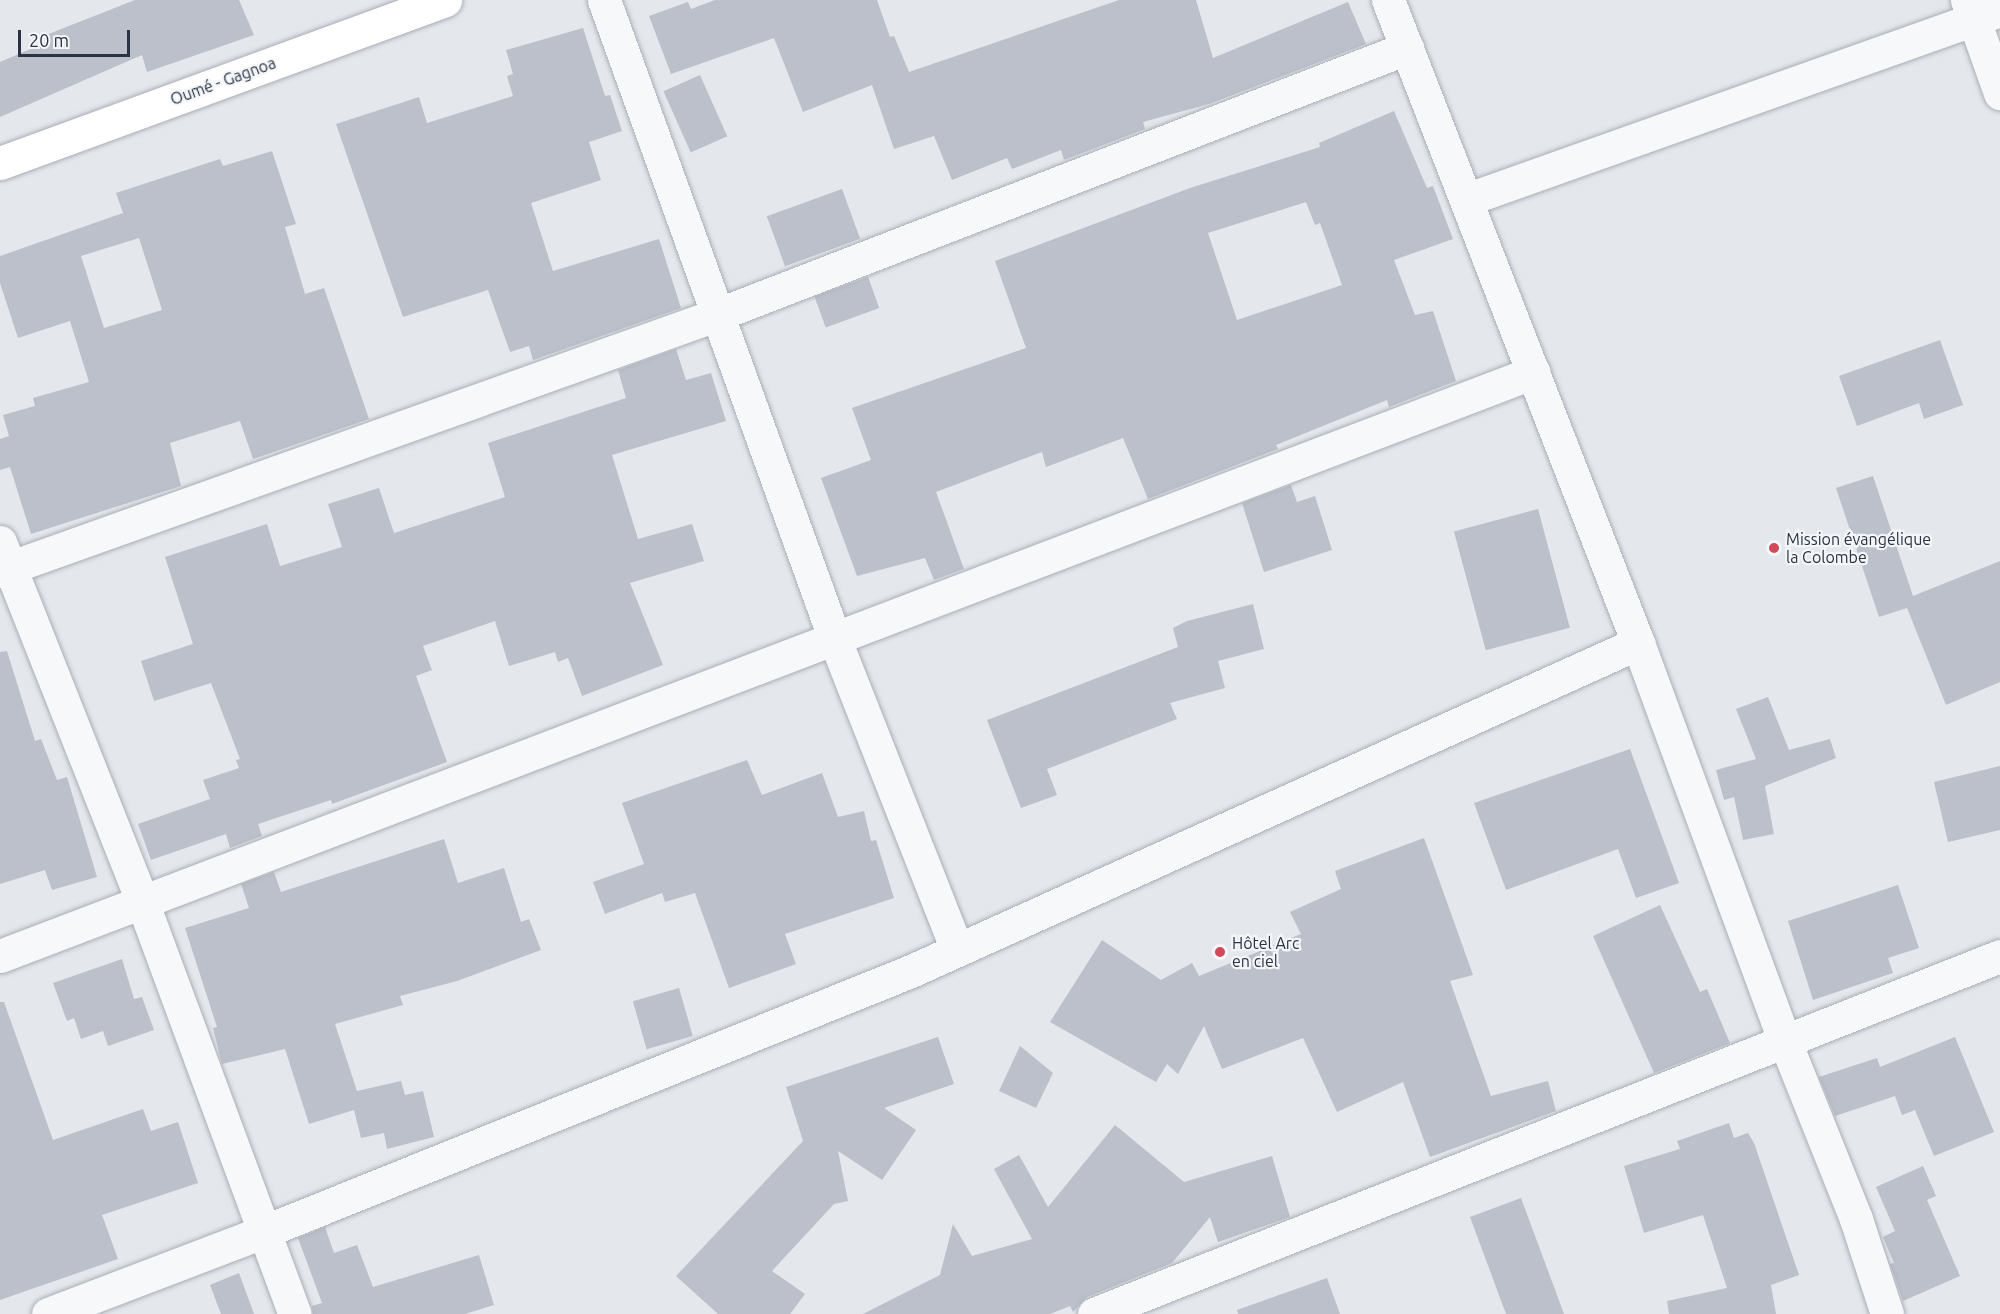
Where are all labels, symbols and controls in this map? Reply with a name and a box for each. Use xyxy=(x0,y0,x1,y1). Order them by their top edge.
scale bar xyxy=(21,18,134,56)
text: 20 m xyxy=(29,30,69,50)
street label: Oumé - Gagnoa xyxy=(168,53,278,109)
place label: Mission évangélique la Colombe xyxy=(1786,529,1931,567)
marker: Mission évangélique la Colombe xyxy=(1767,541,1781,555)
place label: Hôtel Arc en ciel xyxy=(1232,933,1299,971)
marker: Hôtel Arc en ciel xyxy=(1213,945,1227,959)

